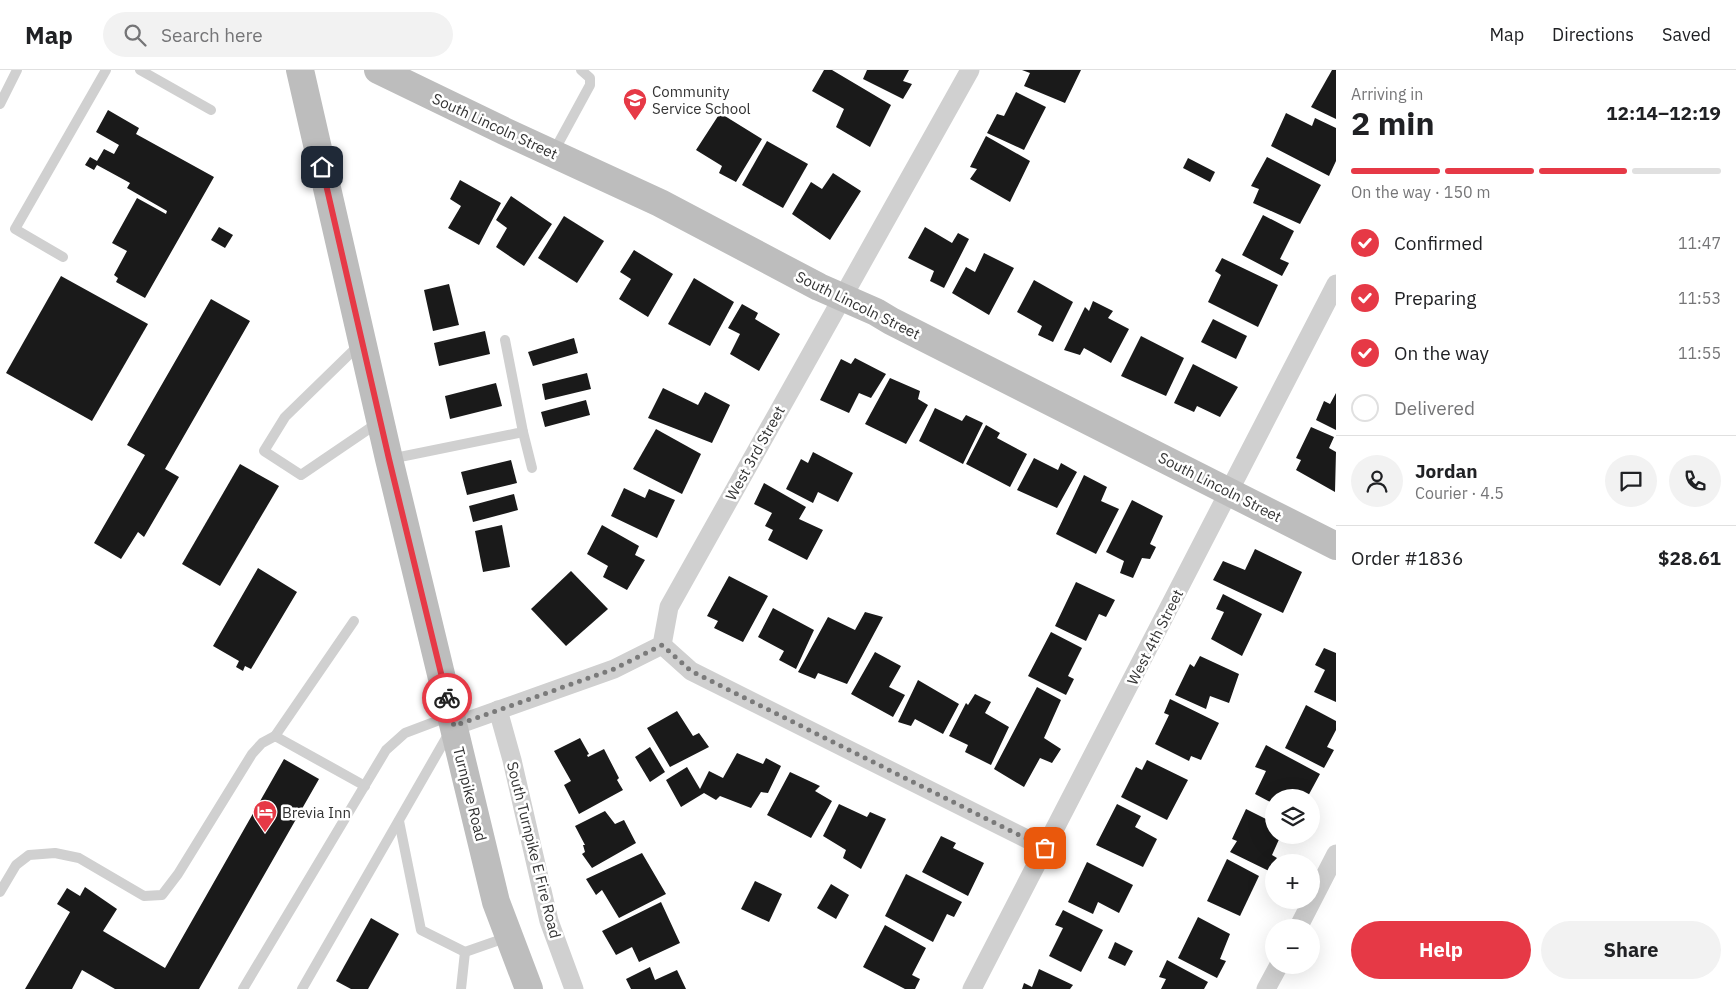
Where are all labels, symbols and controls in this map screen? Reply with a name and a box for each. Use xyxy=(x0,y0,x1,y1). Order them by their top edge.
search box xyxy=(103,12,453,57)
text: Map xyxy=(25,19,73,51)
icon: search xyxy=(121,21,149,49)
text: Search here xyxy=(161,23,263,47)
text: Map xyxy=(1489,23,1524,46)
text: Directions xyxy=(1552,23,1634,46)
text: Saved xyxy=(1662,23,1711,46)
place label: Community Service School xyxy=(652,82,751,118)
text: Arriving in xyxy=(1351,84,1423,104)
school or university icon: Community Service School xyxy=(622,87,648,121)
street label: South Lincoln Street xyxy=(429,89,561,163)
text: 12:14–12:19 xyxy=(1606,101,1721,125)
text: 2 min xyxy=(1351,102,1435,144)
pin xyxy=(301,146,343,188)
icon: home xyxy=(308,153,336,181)
text: On the way · 150 m xyxy=(1351,182,1490,202)
icon: check xyxy=(1351,229,1379,257)
text: Confirmed xyxy=(1394,231,1483,255)
text: 11:47 xyxy=(1678,233,1721,253)
street label: South Lincoln Street xyxy=(793,267,923,343)
icon: check xyxy=(1351,284,1379,312)
text: Preparing xyxy=(1394,286,1476,310)
text: 11:53 xyxy=(1678,288,1721,308)
icon: check xyxy=(1351,339,1379,367)
text: On the way xyxy=(1394,341,1489,365)
text: 11:55 xyxy=(1678,343,1721,363)
text: Delivered xyxy=(1394,396,1475,420)
street label: West 3rd Street xyxy=(721,402,789,504)
street label: South Lincoln Street xyxy=(1155,448,1285,526)
button: person xyxy=(1351,455,1403,507)
button: chat xyxy=(1605,455,1657,507)
button: phone xyxy=(1669,455,1721,507)
text: Jordan xyxy=(1415,459,1478,483)
text: Courier · 4.5 xyxy=(1415,483,1504,503)
text: Order #1836 xyxy=(1351,546,1463,570)
text: $28.61 xyxy=(1658,546,1721,570)
street label: West 4th Street xyxy=(1123,586,1187,688)
courier xyxy=(422,673,472,723)
icon: bike xyxy=(433,684,461,712)
street label: Turnpike Road xyxy=(449,745,491,843)
street label: South Turnpike E Fire Road xyxy=(503,760,565,940)
map controls xyxy=(1265,789,1320,974)
button: layers xyxy=(1265,789,1320,844)
hotel icon: Brevia Inn xyxy=(252,799,278,833)
place label: Brevia Inn xyxy=(282,803,351,822)
pin xyxy=(1024,827,1066,869)
icon: bag xyxy=(1031,834,1059,862)
button: + xyxy=(1265,854,1320,909)
button: − xyxy=(1265,919,1320,974)
button: Help xyxy=(1351,921,1531,979)
button: Share xyxy=(1541,921,1721,979)

